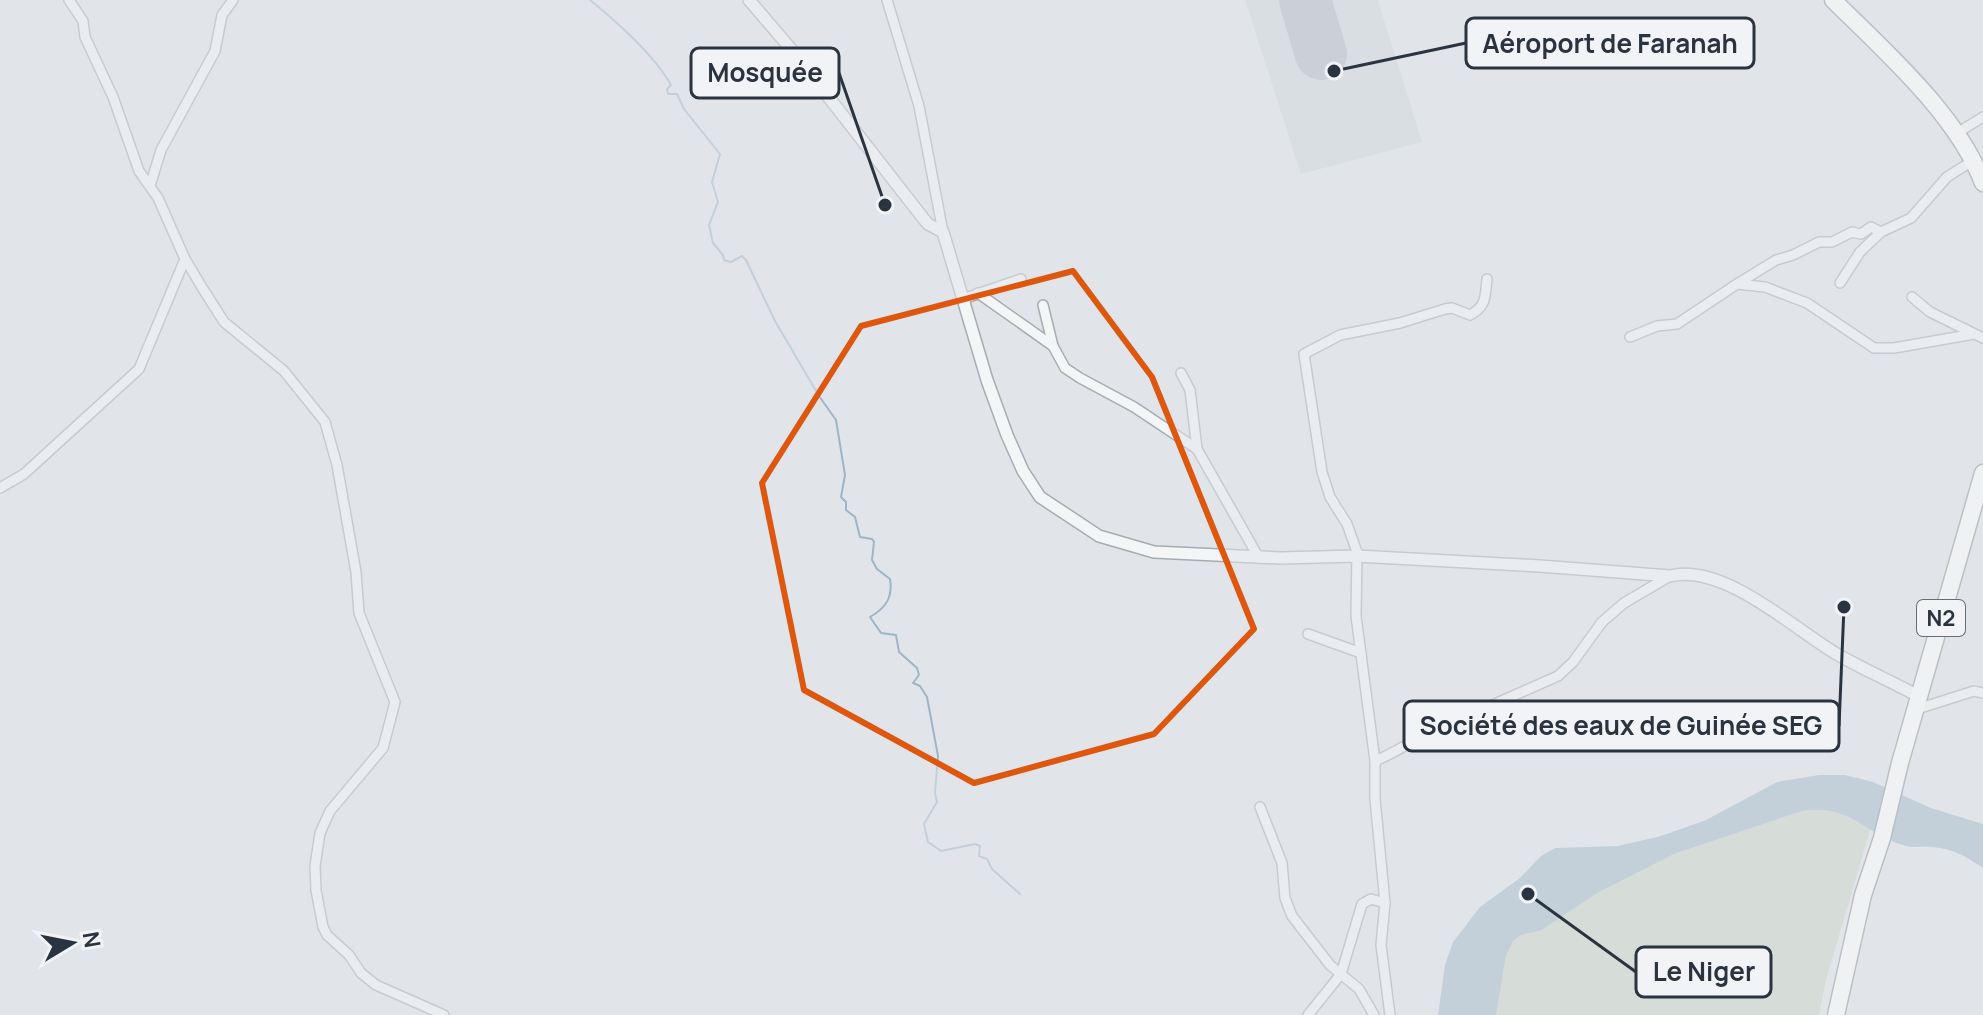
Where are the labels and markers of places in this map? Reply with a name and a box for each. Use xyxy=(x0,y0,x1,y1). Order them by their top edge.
callout: Aéroport de Faranah xyxy=(1466,18,1754,68)
callout: Mosquée xyxy=(691,48,839,98)
callout: Société des eaux de Guinée SEG xyxy=(1404,701,1839,751)
callout: Le Niger xyxy=(1636,947,1771,997)

